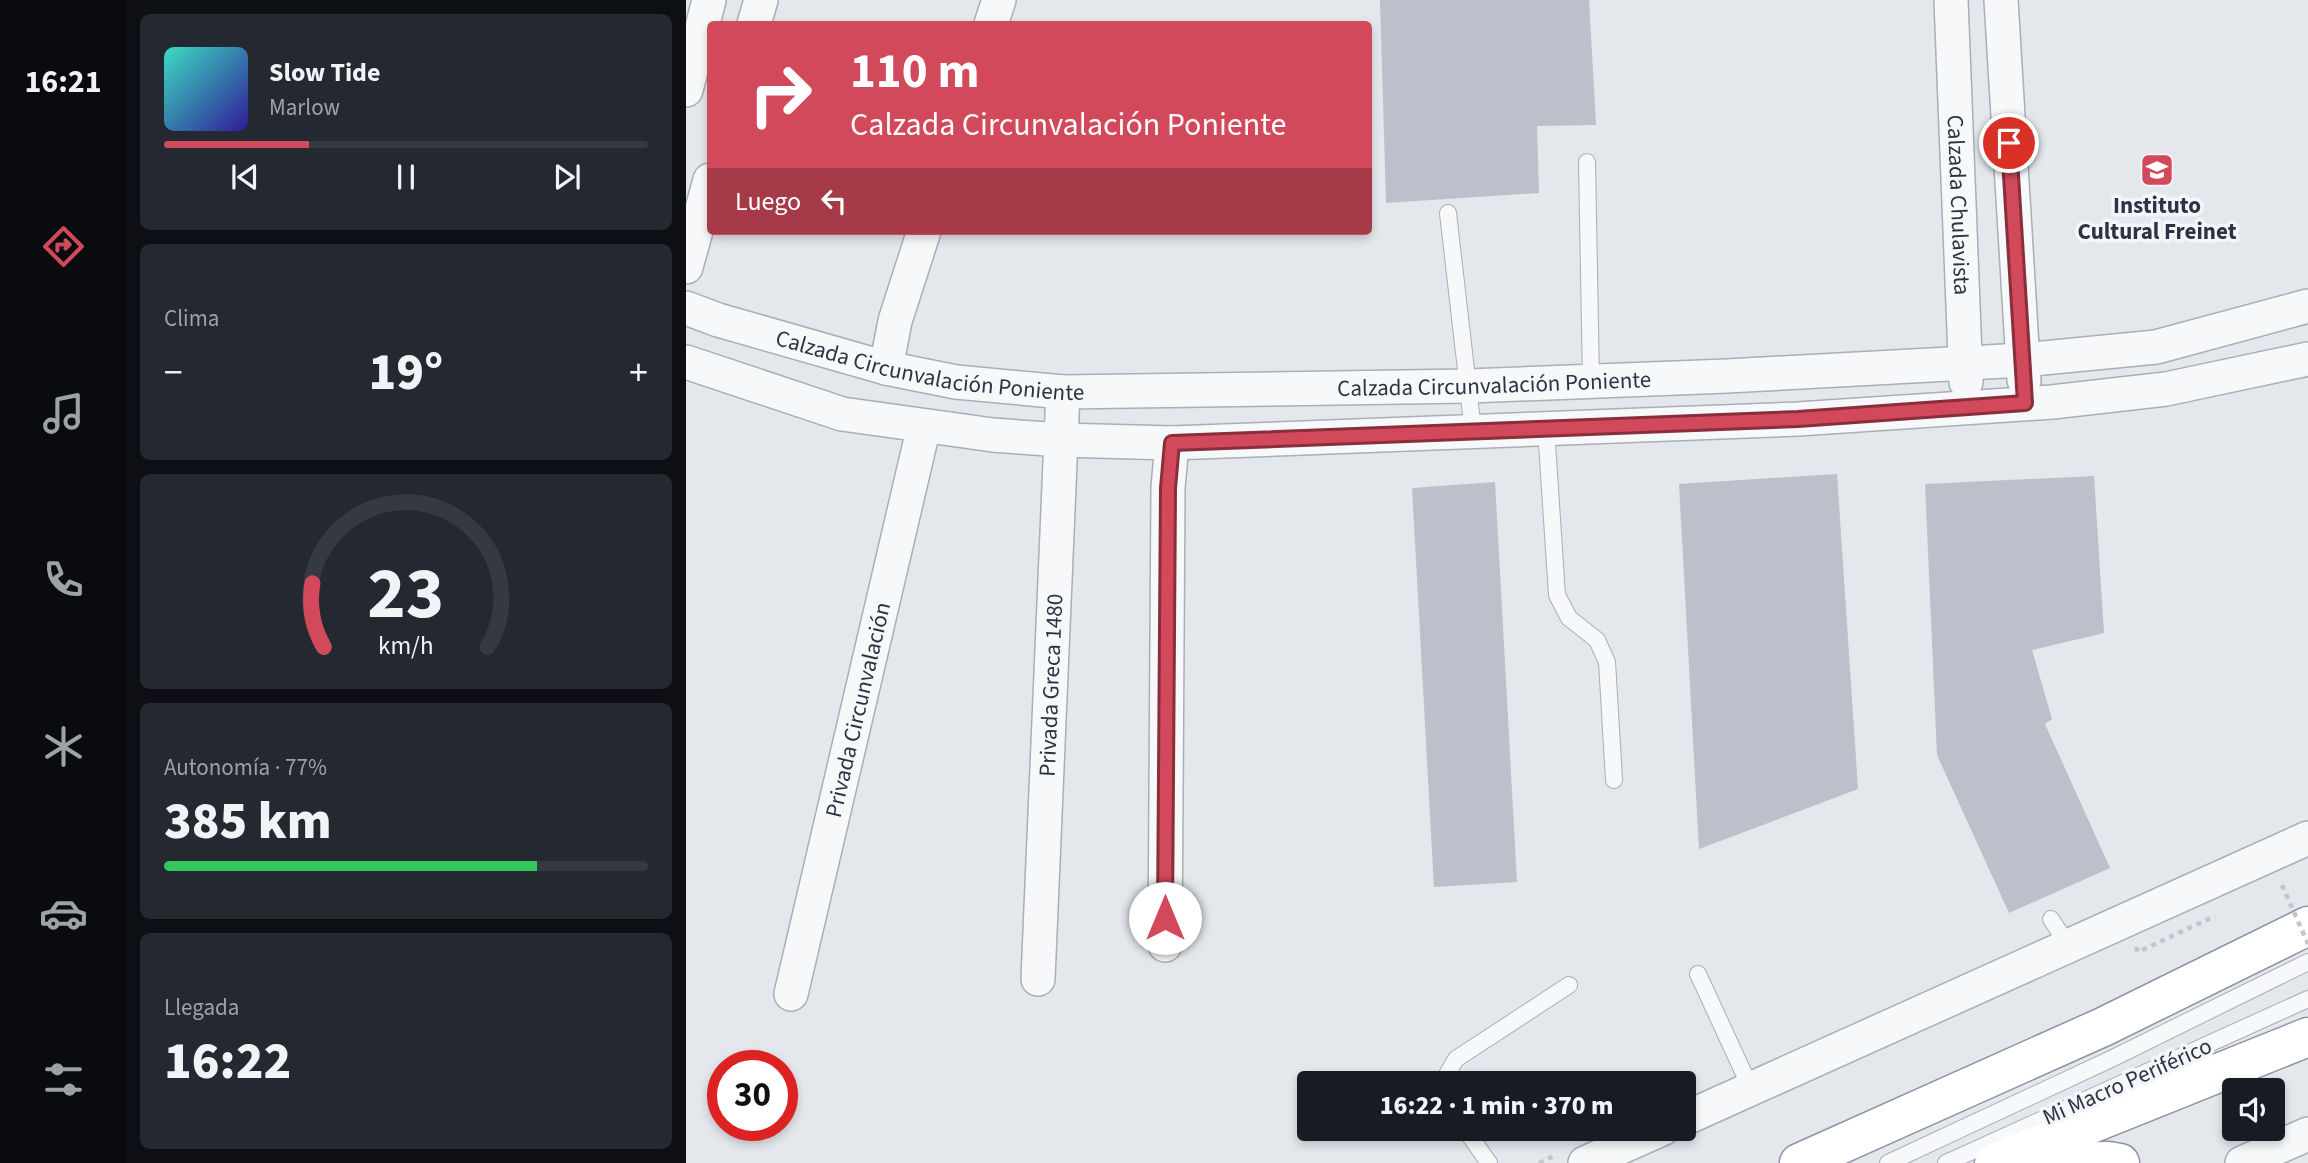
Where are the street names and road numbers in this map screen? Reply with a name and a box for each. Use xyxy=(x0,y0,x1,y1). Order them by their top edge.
street label: Calzada Chulavista xyxy=(1939,114,1979,296)
street label: Calzada Circunvalación Poniente xyxy=(772,321,1084,409)
street label: Calzada Circunvalación Poniente xyxy=(1337,363,1652,405)
street label: Privada Greca 1480 xyxy=(1031,593,1071,777)
street label: Privada Circunvalación xyxy=(817,599,899,821)
street label: Mi Macro Periférico xyxy=(2037,1029,2217,1134)

